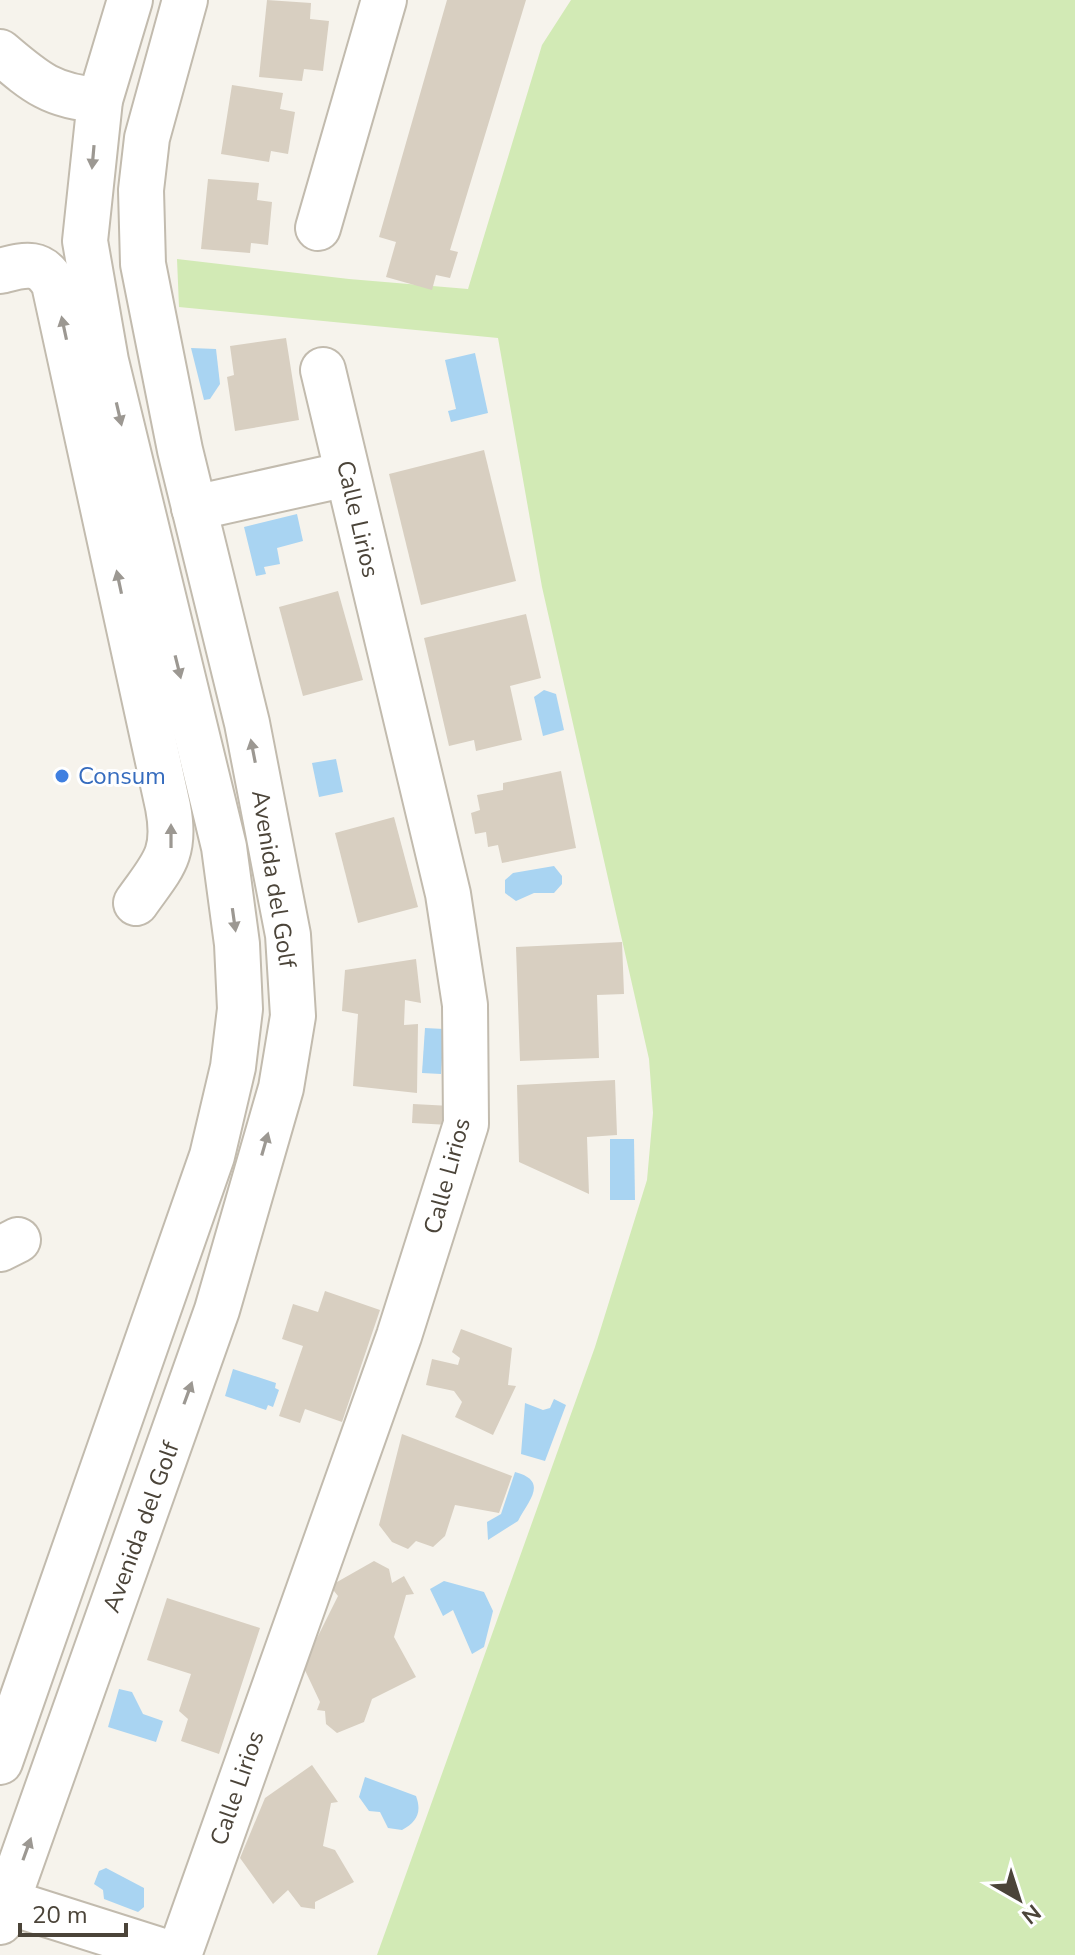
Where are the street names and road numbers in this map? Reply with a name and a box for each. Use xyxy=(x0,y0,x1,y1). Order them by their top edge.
street label: Calle Lirios xyxy=(329,457,387,581)
street label: Avenida del Golf xyxy=(244,788,304,971)
street label: Calle Lirios xyxy=(416,1114,478,1238)
street label: Avenida del Golf xyxy=(95,1436,187,1617)
street label: Calle Lirios xyxy=(202,1726,272,1850)

